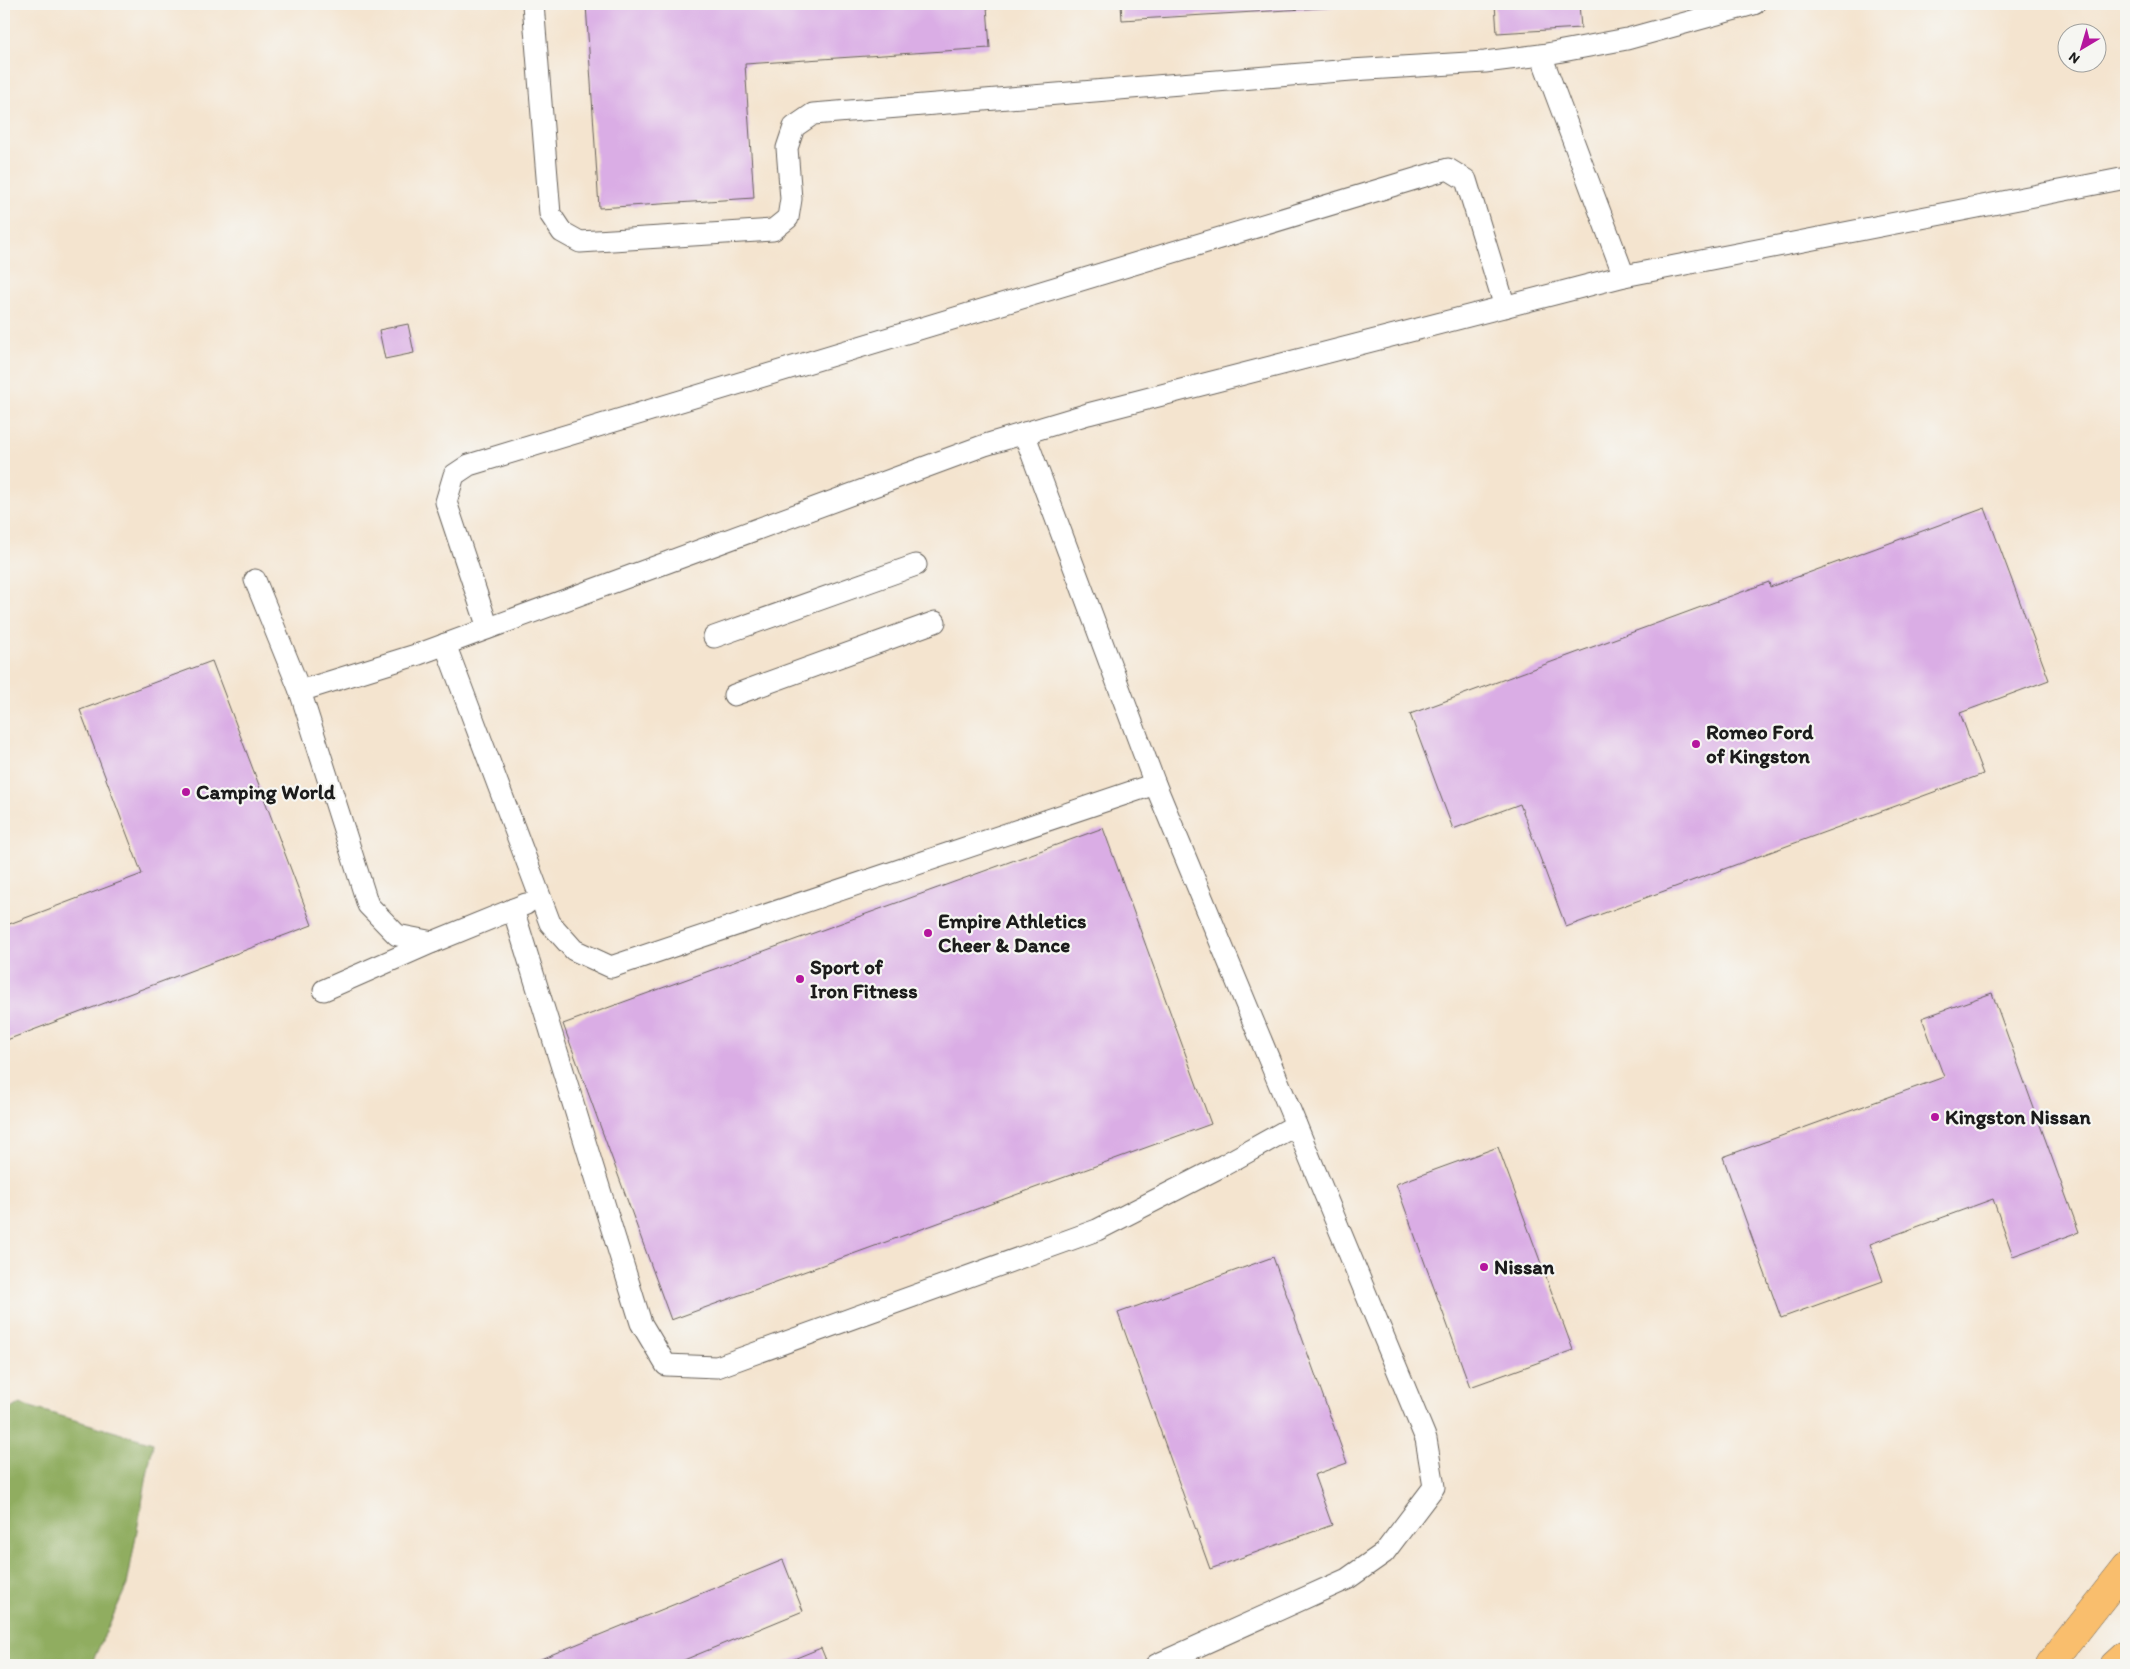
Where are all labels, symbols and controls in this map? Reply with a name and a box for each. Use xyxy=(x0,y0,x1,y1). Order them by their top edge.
north arrow xyxy=(2058,22,2108,72)
text: N xyxy=(2065,48,2083,67)
place label: Romeo Ford of Kingston xyxy=(1706,719,1814,769)
marker: Romeo Ford of Kingston xyxy=(1690,738,1702,750)
place label: Camping World xyxy=(196,779,336,805)
marker: Camping World xyxy=(180,786,192,798)
place label: Empire Athletics Cheer & Dance xyxy=(938,908,1086,957)
marker: Empire Athletics Cheer & Dance xyxy=(922,927,934,939)
place label: Sport of Iron Fitness xyxy=(810,954,918,1003)
marker: Sport of Iron Fitness xyxy=(794,973,806,985)
place label: Kingston Nissan xyxy=(1945,1104,2092,1130)
marker: Kingston Nissan xyxy=(1929,1111,1941,1123)
place label: Nissan xyxy=(1494,1254,1555,1279)
marker: Nissan xyxy=(1478,1261,1490,1273)

